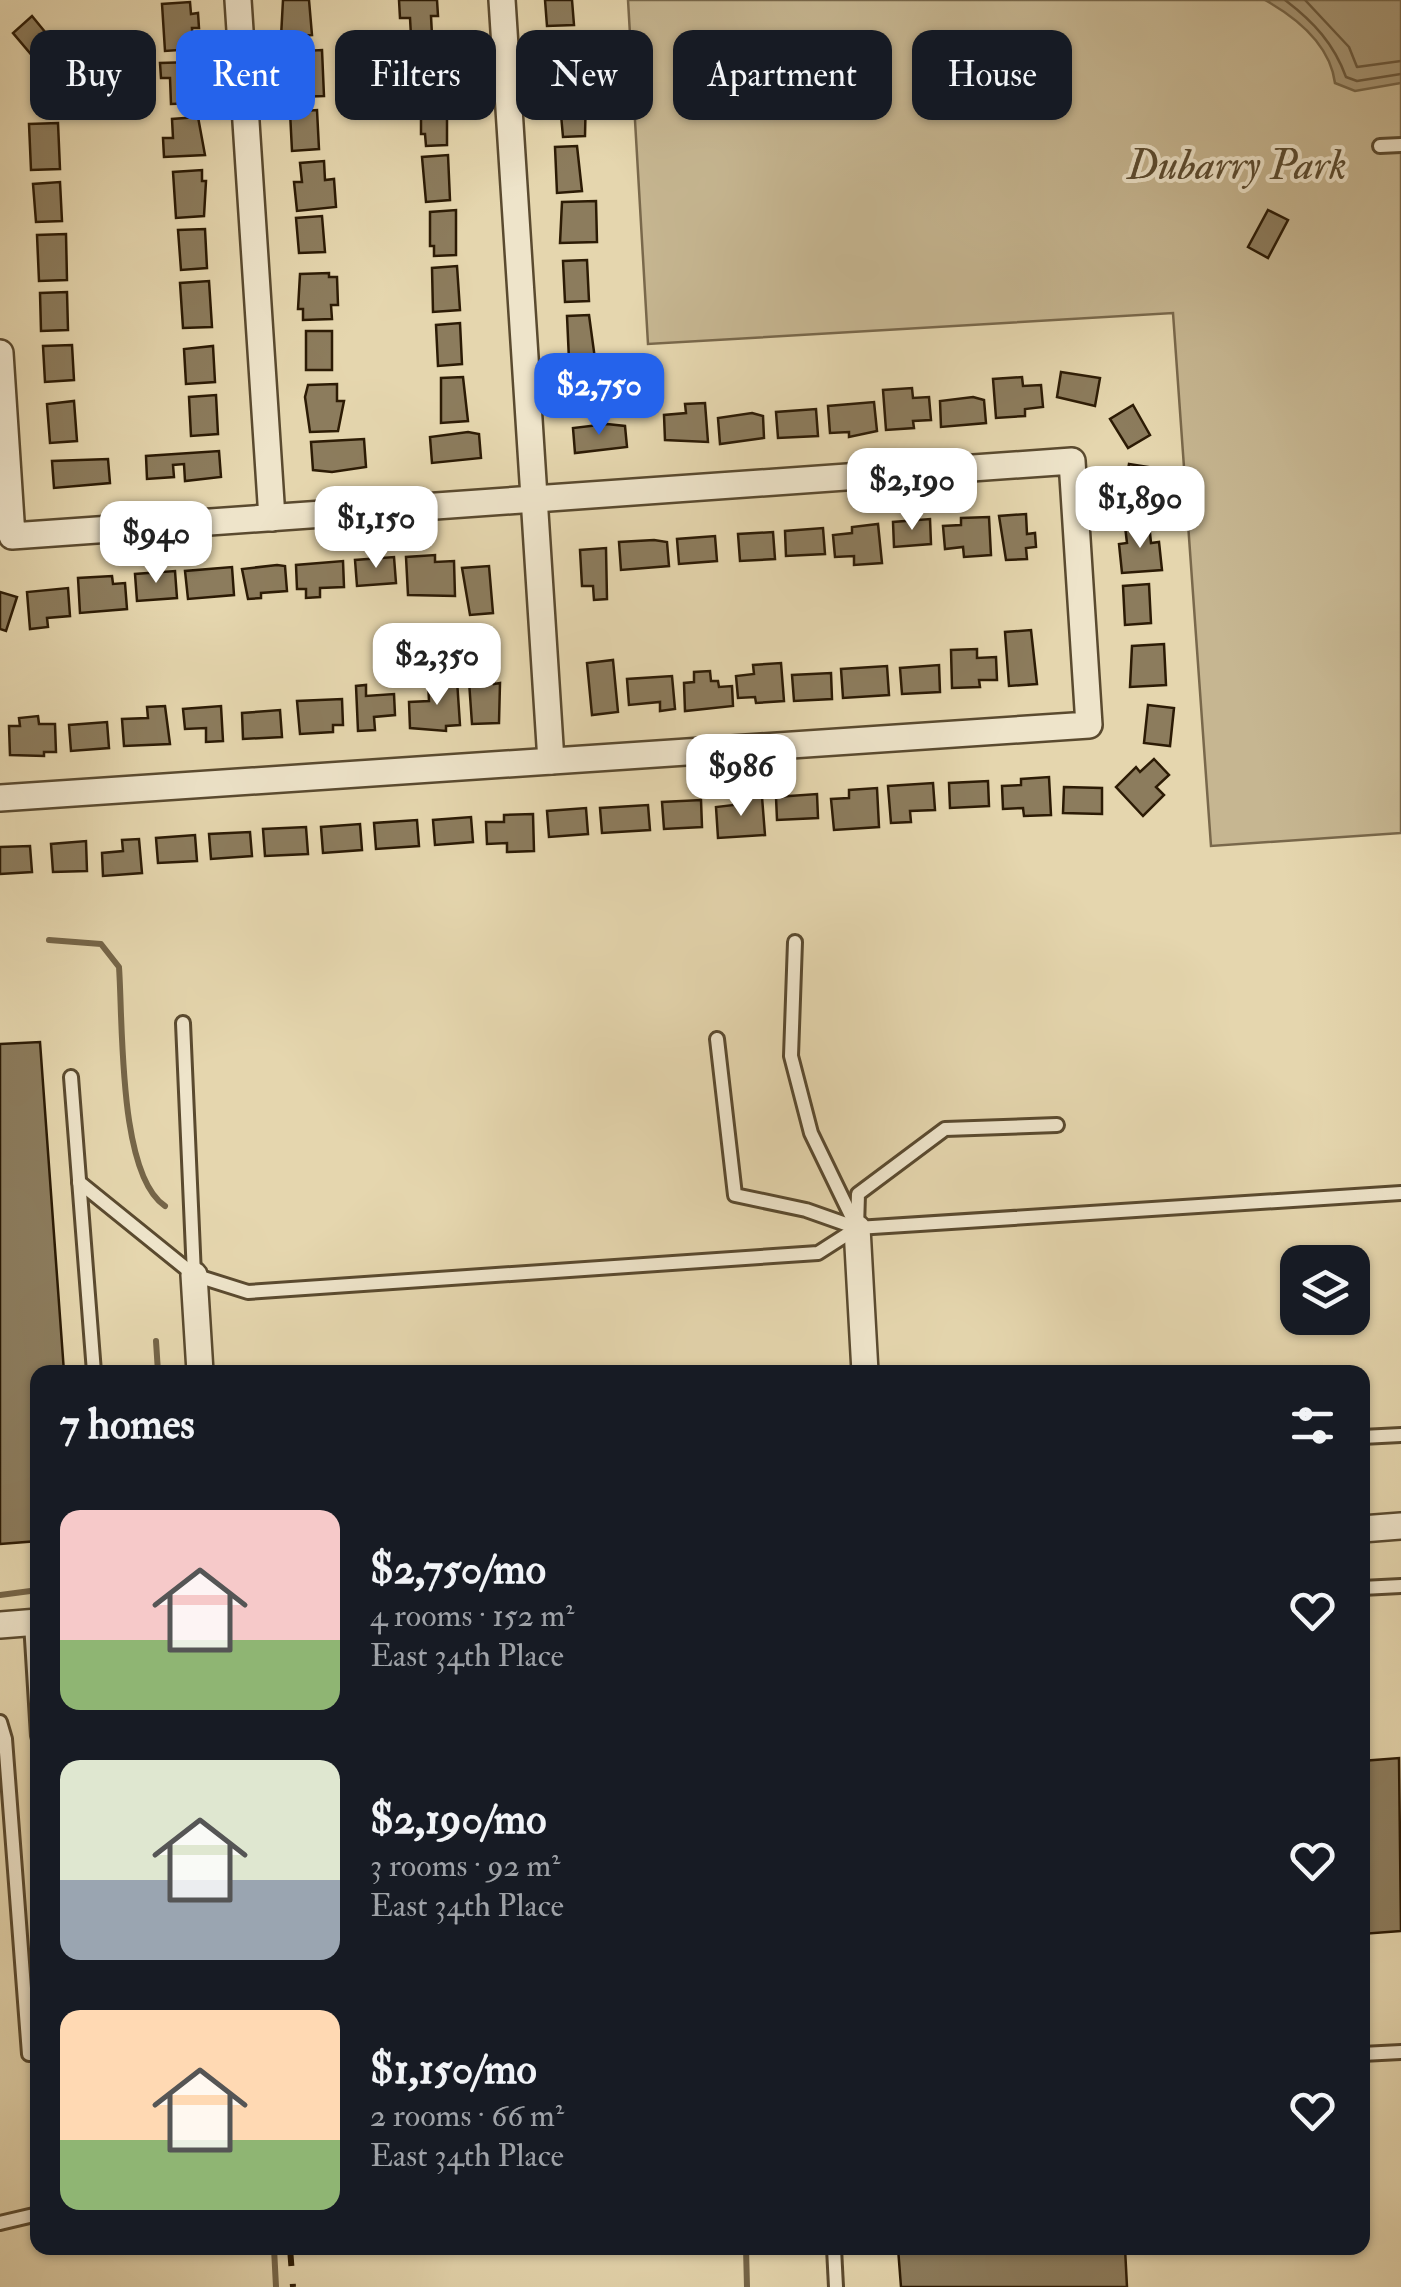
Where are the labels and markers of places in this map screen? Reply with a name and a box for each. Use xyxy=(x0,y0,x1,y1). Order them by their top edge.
pin: $2,750 xyxy=(518,353,680,438)
pin: $2,190 xyxy=(831,448,993,533)
pin: $1,890 xyxy=(1059,466,1221,551)
pin: $1,150 xyxy=(295,486,457,571)
pin: $940 xyxy=(97,501,215,586)
pin: $2,350 xyxy=(356,623,518,708)
pin: $986 xyxy=(682,734,800,819)

